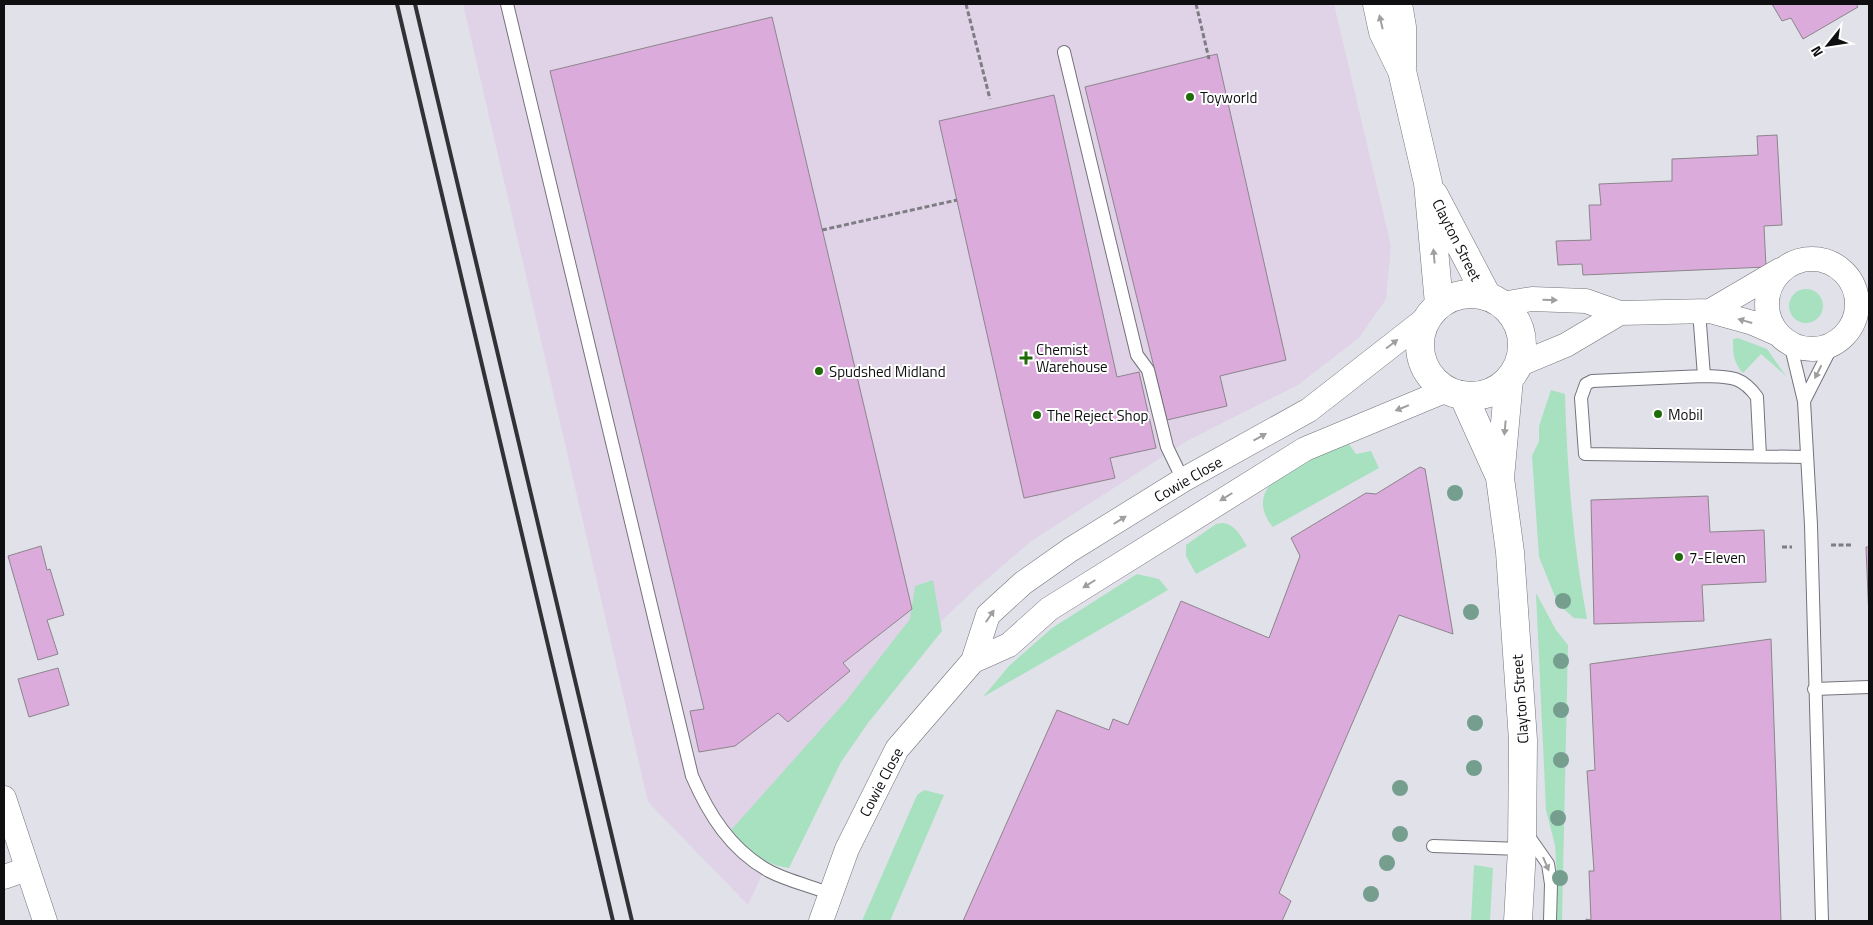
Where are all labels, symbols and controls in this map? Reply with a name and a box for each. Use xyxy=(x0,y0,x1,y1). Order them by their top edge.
one-way arrow xyxy=(1377,14,1385,29)
north arrow xyxy=(1803,20,1853,70)
text: N xyxy=(1805,42,1828,61)
place label: Toyworld xyxy=(1200,86,1257,109)
marker: Toyworld xyxy=(1184,91,1196,103)
street label: Clayton Street xyxy=(1426,195,1488,286)
one-way arrow xyxy=(1430,247,1438,263)
one-way arrow xyxy=(1542,296,1558,304)
one-way arrow xyxy=(1737,316,1752,324)
place label: Chemist Warehouse xyxy=(1036,338,1108,378)
one-way arrow xyxy=(1385,338,1398,349)
marker: Chemist Warehouse xyxy=(1020,352,1032,364)
place label: Spudshed Midland xyxy=(829,360,946,383)
marker: Spudshed Midland xyxy=(813,365,825,377)
one-way arrow xyxy=(1814,365,1822,380)
place label: Mobil xyxy=(1668,403,1703,426)
place label: The Reject Shop xyxy=(1047,404,1149,427)
one-way arrow xyxy=(1394,404,1409,412)
marker: Mobil xyxy=(1652,408,1664,420)
marker: The Reject Shop xyxy=(1031,409,1043,421)
one-way arrow xyxy=(1500,420,1508,436)
one-way arrow xyxy=(1253,433,1266,442)
street label: Cowie Close xyxy=(1150,450,1226,508)
one-way arrow xyxy=(1219,492,1233,502)
one-way arrow xyxy=(1113,515,1126,524)
place label: 7-Eleven xyxy=(1689,546,1746,569)
marker: 7-Eleven xyxy=(1673,551,1685,563)
one-way arrow xyxy=(1082,579,1095,589)
one-way arrow xyxy=(985,609,995,622)
street label: Clayton Street xyxy=(1505,653,1535,744)
street label: Cowie Close xyxy=(853,743,909,821)
one-way arrow xyxy=(1543,857,1551,871)

